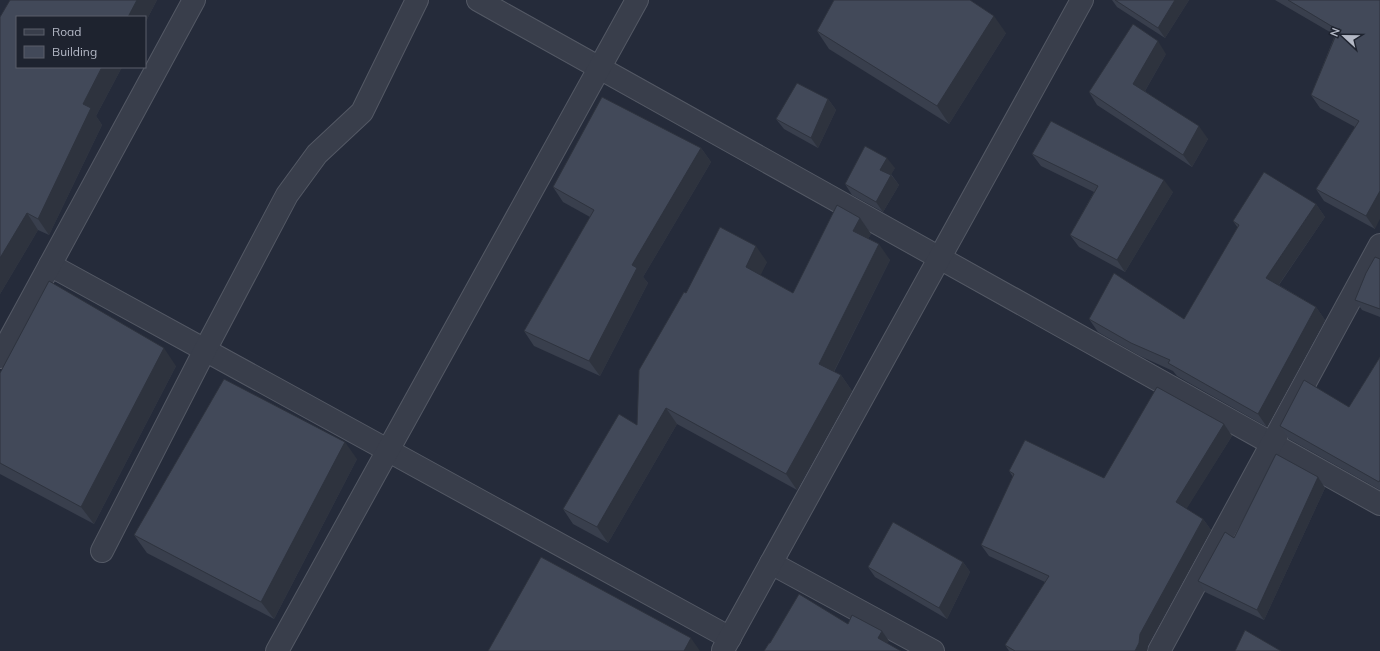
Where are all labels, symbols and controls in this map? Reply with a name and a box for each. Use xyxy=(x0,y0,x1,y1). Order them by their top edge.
legend xyxy=(16,16,146,68)
north arrow xyxy=(1324,16,1364,56)
text: Road xyxy=(52,24,81,39)
text: N xyxy=(1327,26,1343,39)
text: Building xyxy=(52,44,97,59)

